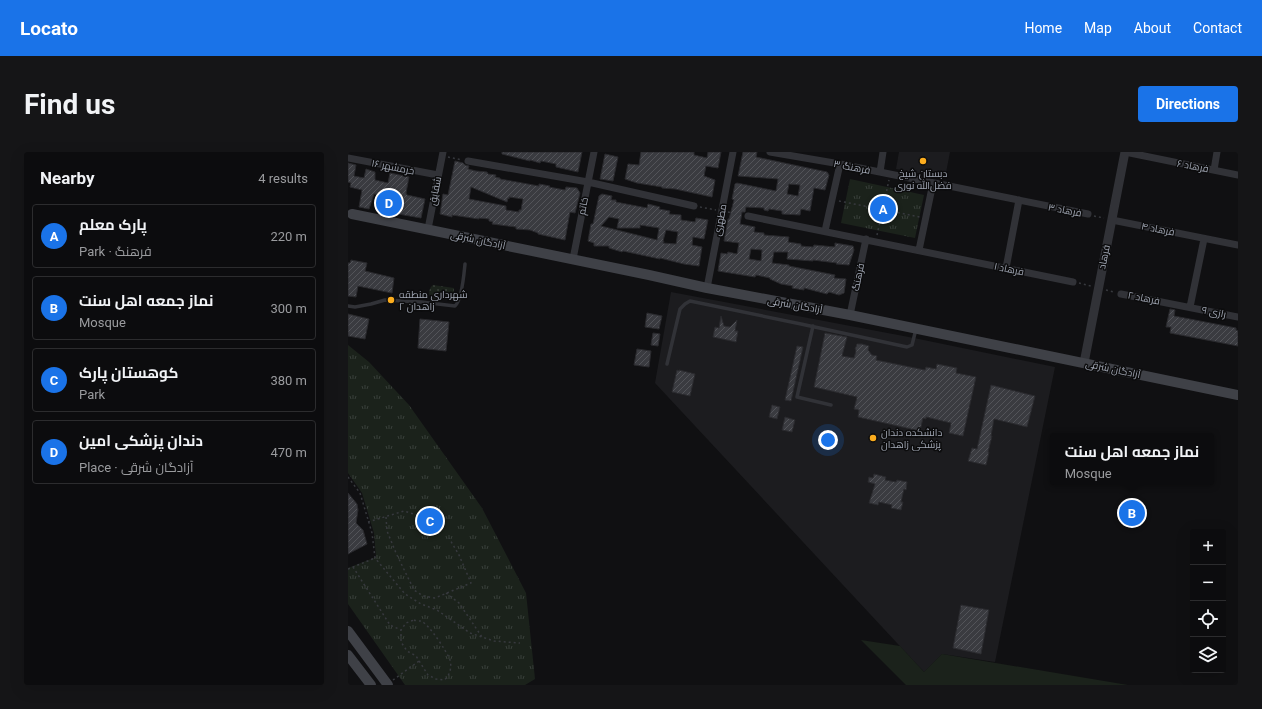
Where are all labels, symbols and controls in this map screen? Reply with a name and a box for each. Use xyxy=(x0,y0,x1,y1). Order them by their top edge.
text: Locato xyxy=(20,17,78,40)
text: Home xyxy=(1024,20,1062,36)
text: Map xyxy=(1084,20,1112,36)
text: About xyxy=(1134,20,1171,36)
text: Contact xyxy=(1193,20,1242,36)
button: Directions xyxy=(1138,86,1238,122)
text: Find us xyxy=(24,88,115,121)
marker: دبستان شیخ فضل‌الله نوری xyxy=(918,156,928,166)
street label: خرمشهر ۱۶ xyxy=(370,157,415,178)
street label: فرهنگ ۳ xyxy=(833,158,871,176)
street label: فرهاد ۶ xyxy=(1176,158,1210,174)
text: Nearby xyxy=(40,168,95,188)
place label: دبستان شیخ فضل‌الله نوری xyxy=(894,168,952,192)
text: 4 results xyxy=(258,171,308,186)
street label: شقایق xyxy=(427,176,444,207)
pin: D xyxy=(376,188,402,218)
pin: A xyxy=(870,194,896,224)
street label: خاتم xyxy=(576,196,592,216)
street label: فرهاد ۳ xyxy=(1047,201,1083,219)
street label: مطهری xyxy=(712,203,729,237)
text: پارک معلم xyxy=(79,216,147,234)
street label: فرهاد ۴ xyxy=(1140,220,1176,238)
text: A xyxy=(50,229,58,244)
text: 220 m xyxy=(270,229,307,244)
street label: آزادگان شرقی xyxy=(449,229,507,252)
text: Park · فرهنگ xyxy=(79,244,152,259)
street label: فرهاد xyxy=(1096,244,1112,270)
street label: فرهاد ۱ xyxy=(993,260,1025,278)
street label: فرهنگ xyxy=(850,262,866,292)
place label: شهرداری منطقه ۲ زاهدان xyxy=(399,289,467,313)
street label: فرهاد ۲ xyxy=(1127,289,1161,307)
text: نماز جمعه اهل سنت xyxy=(79,292,213,310)
marker: شهرداری منطقه ۲ زاهدان xyxy=(386,295,396,305)
street label: آزادگان شرقی xyxy=(766,295,824,316)
text: B xyxy=(50,301,58,316)
text: 300 m xyxy=(270,301,307,316)
street label: رازی ۹ xyxy=(1201,304,1227,321)
text: Mosque xyxy=(79,315,126,330)
street label: آزادگان شرقی xyxy=(1084,358,1142,381)
text: کوهستان پارک xyxy=(79,364,178,382)
text: C xyxy=(50,373,58,388)
text: 380 m xyxy=(270,373,307,388)
text: Park xyxy=(79,387,105,402)
place label: دانشکده دندان پزشکی زاهدان xyxy=(881,427,942,451)
your location xyxy=(818,430,838,450)
text: دندان پزشکی امین xyxy=(79,432,203,450)
marker: دانشکده دندان پزشکی زاهدان xyxy=(868,433,878,443)
popup xyxy=(1050,433,1214,485)
text: نماز جمعه اهل سنت xyxy=(1065,443,1199,461)
text: D xyxy=(50,445,58,460)
text: 470 m xyxy=(270,445,307,460)
text: Place · آزادگان شرقی xyxy=(79,460,193,475)
text: Mosque xyxy=(1065,466,1112,481)
pin: B xyxy=(1119,498,1145,528)
pin: C xyxy=(417,506,443,536)
map controls xyxy=(1190,529,1226,673)
button: + xyxy=(1190,529,1226,565)
button: − xyxy=(1190,565,1226,601)
button: locate xyxy=(1190,601,1226,637)
button: layers xyxy=(1190,637,1226,673)

